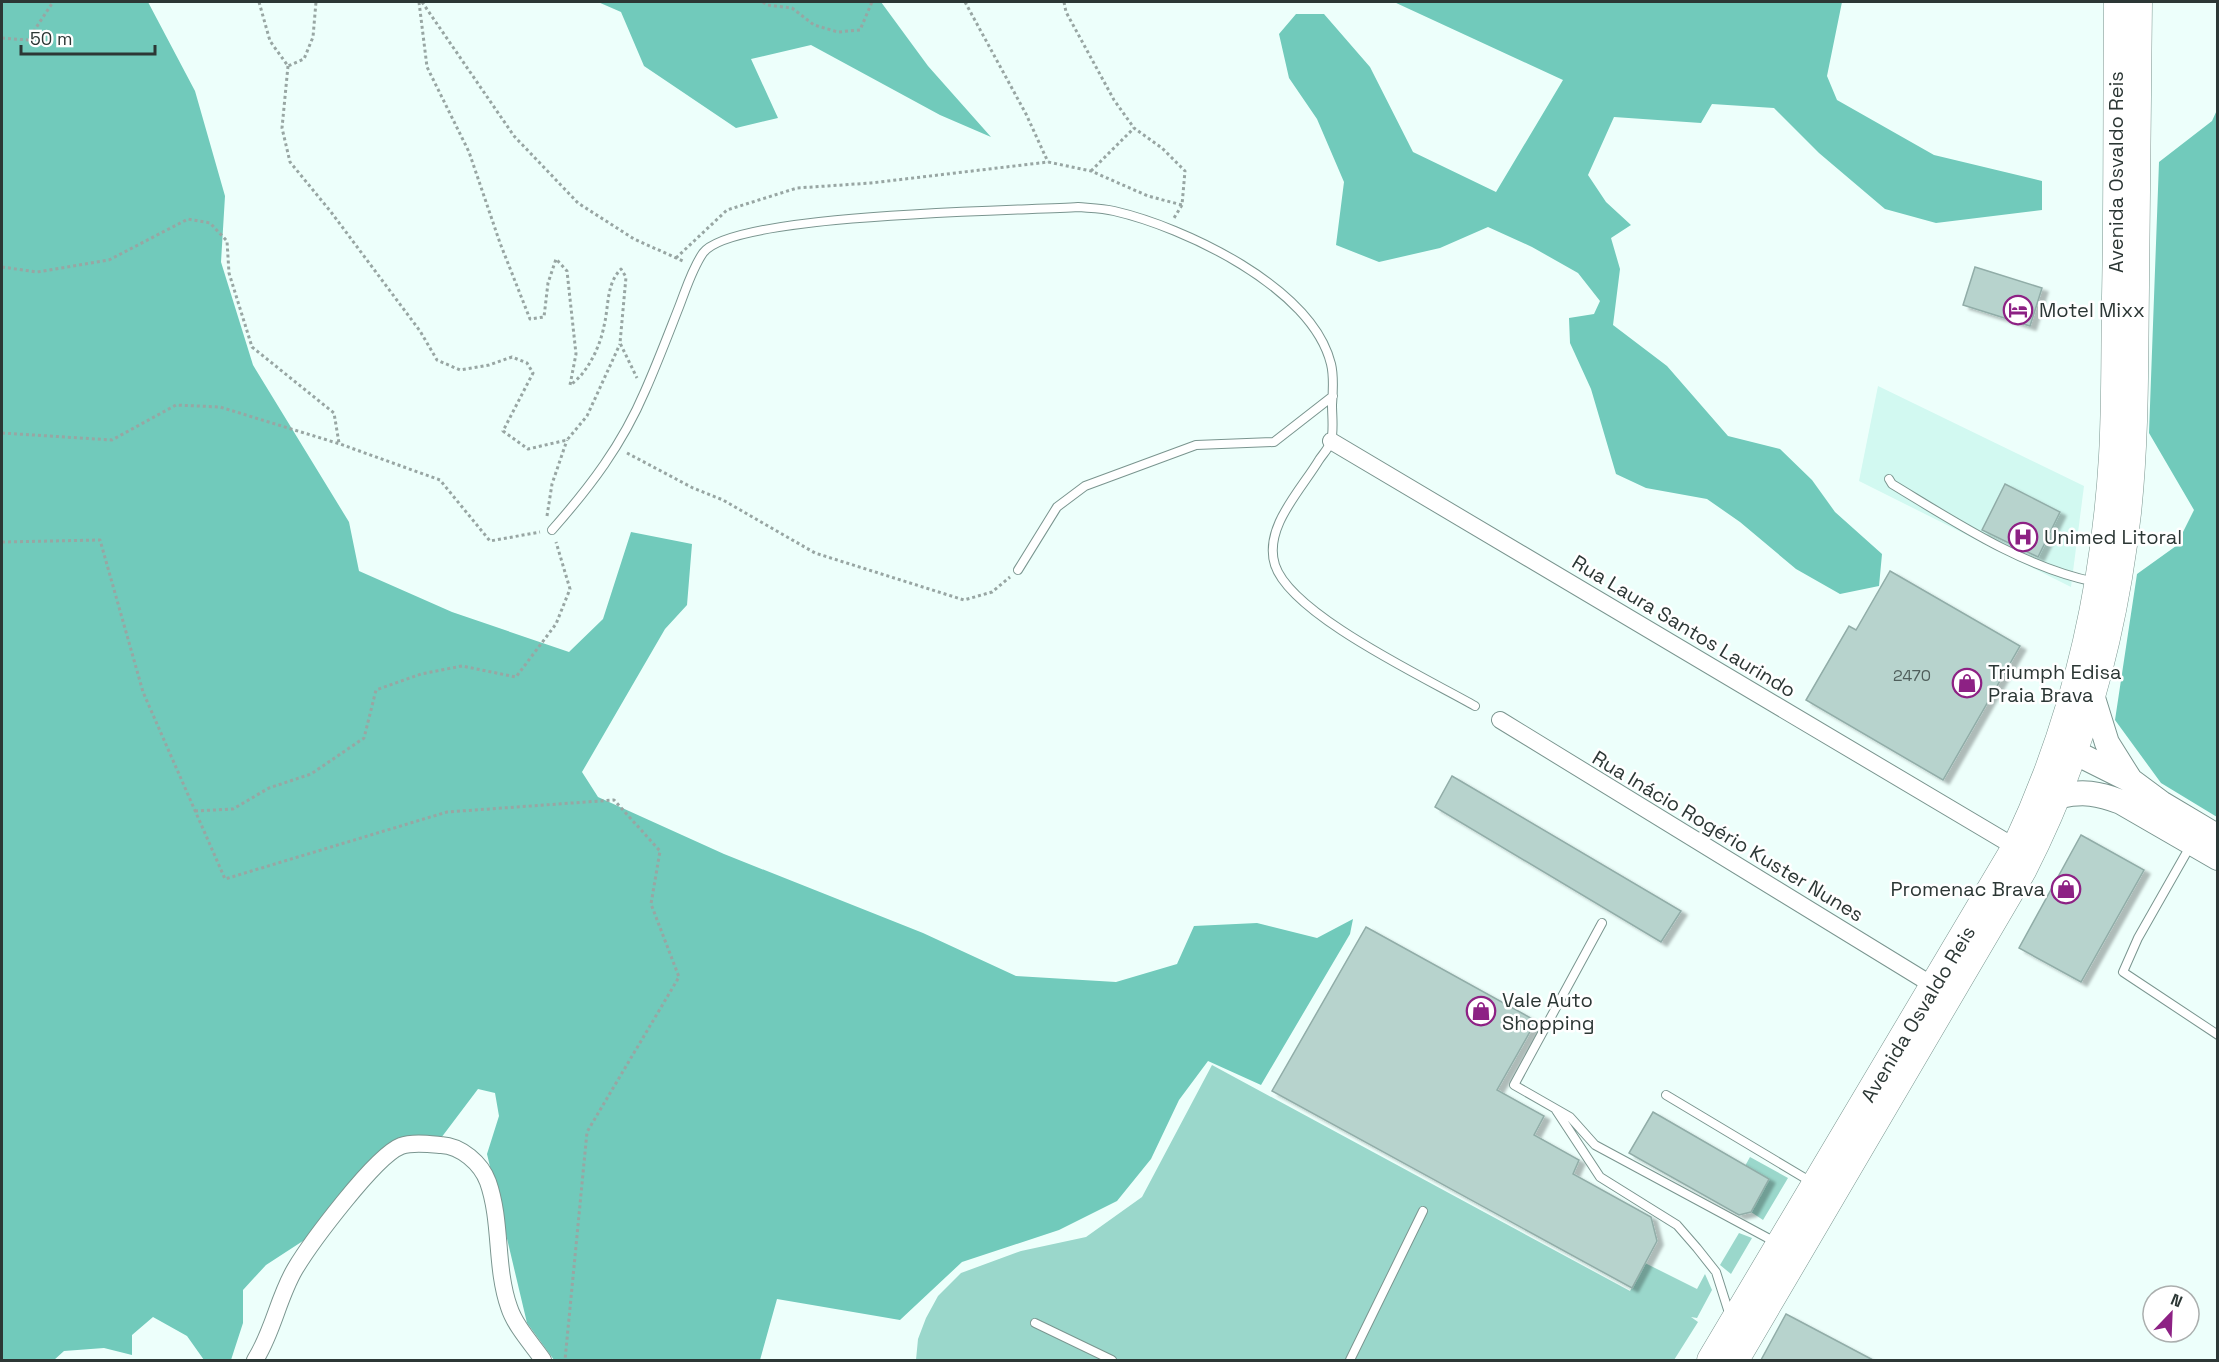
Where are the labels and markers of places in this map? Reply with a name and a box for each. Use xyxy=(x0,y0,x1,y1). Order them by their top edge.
hotel icon: Motel Mixx xyxy=(2002,294,2034,326)
place label: Motel Mixx xyxy=(2039,297,2145,323)
hospital icon: Unimed Litoral xyxy=(2007,521,2039,553)
place label: Unimed Litoral xyxy=(2044,524,2182,550)
place label: Triumph Edisa Praia Brava xyxy=(1988,659,2121,708)
shop icon: Triumph Edisa Praia Brava xyxy=(1951,667,1983,699)
shop icon: Promenac Brava xyxy=(2050,873,2082,905)
place label: Promenac Brava xyxy=(1890,876,2045,902)
place label: Vale Auto Shopping xyxy=(1502,987,1595,1036)
shop icon: Vale Auto Shopping xyxy=(1465,995,1497,1027)

